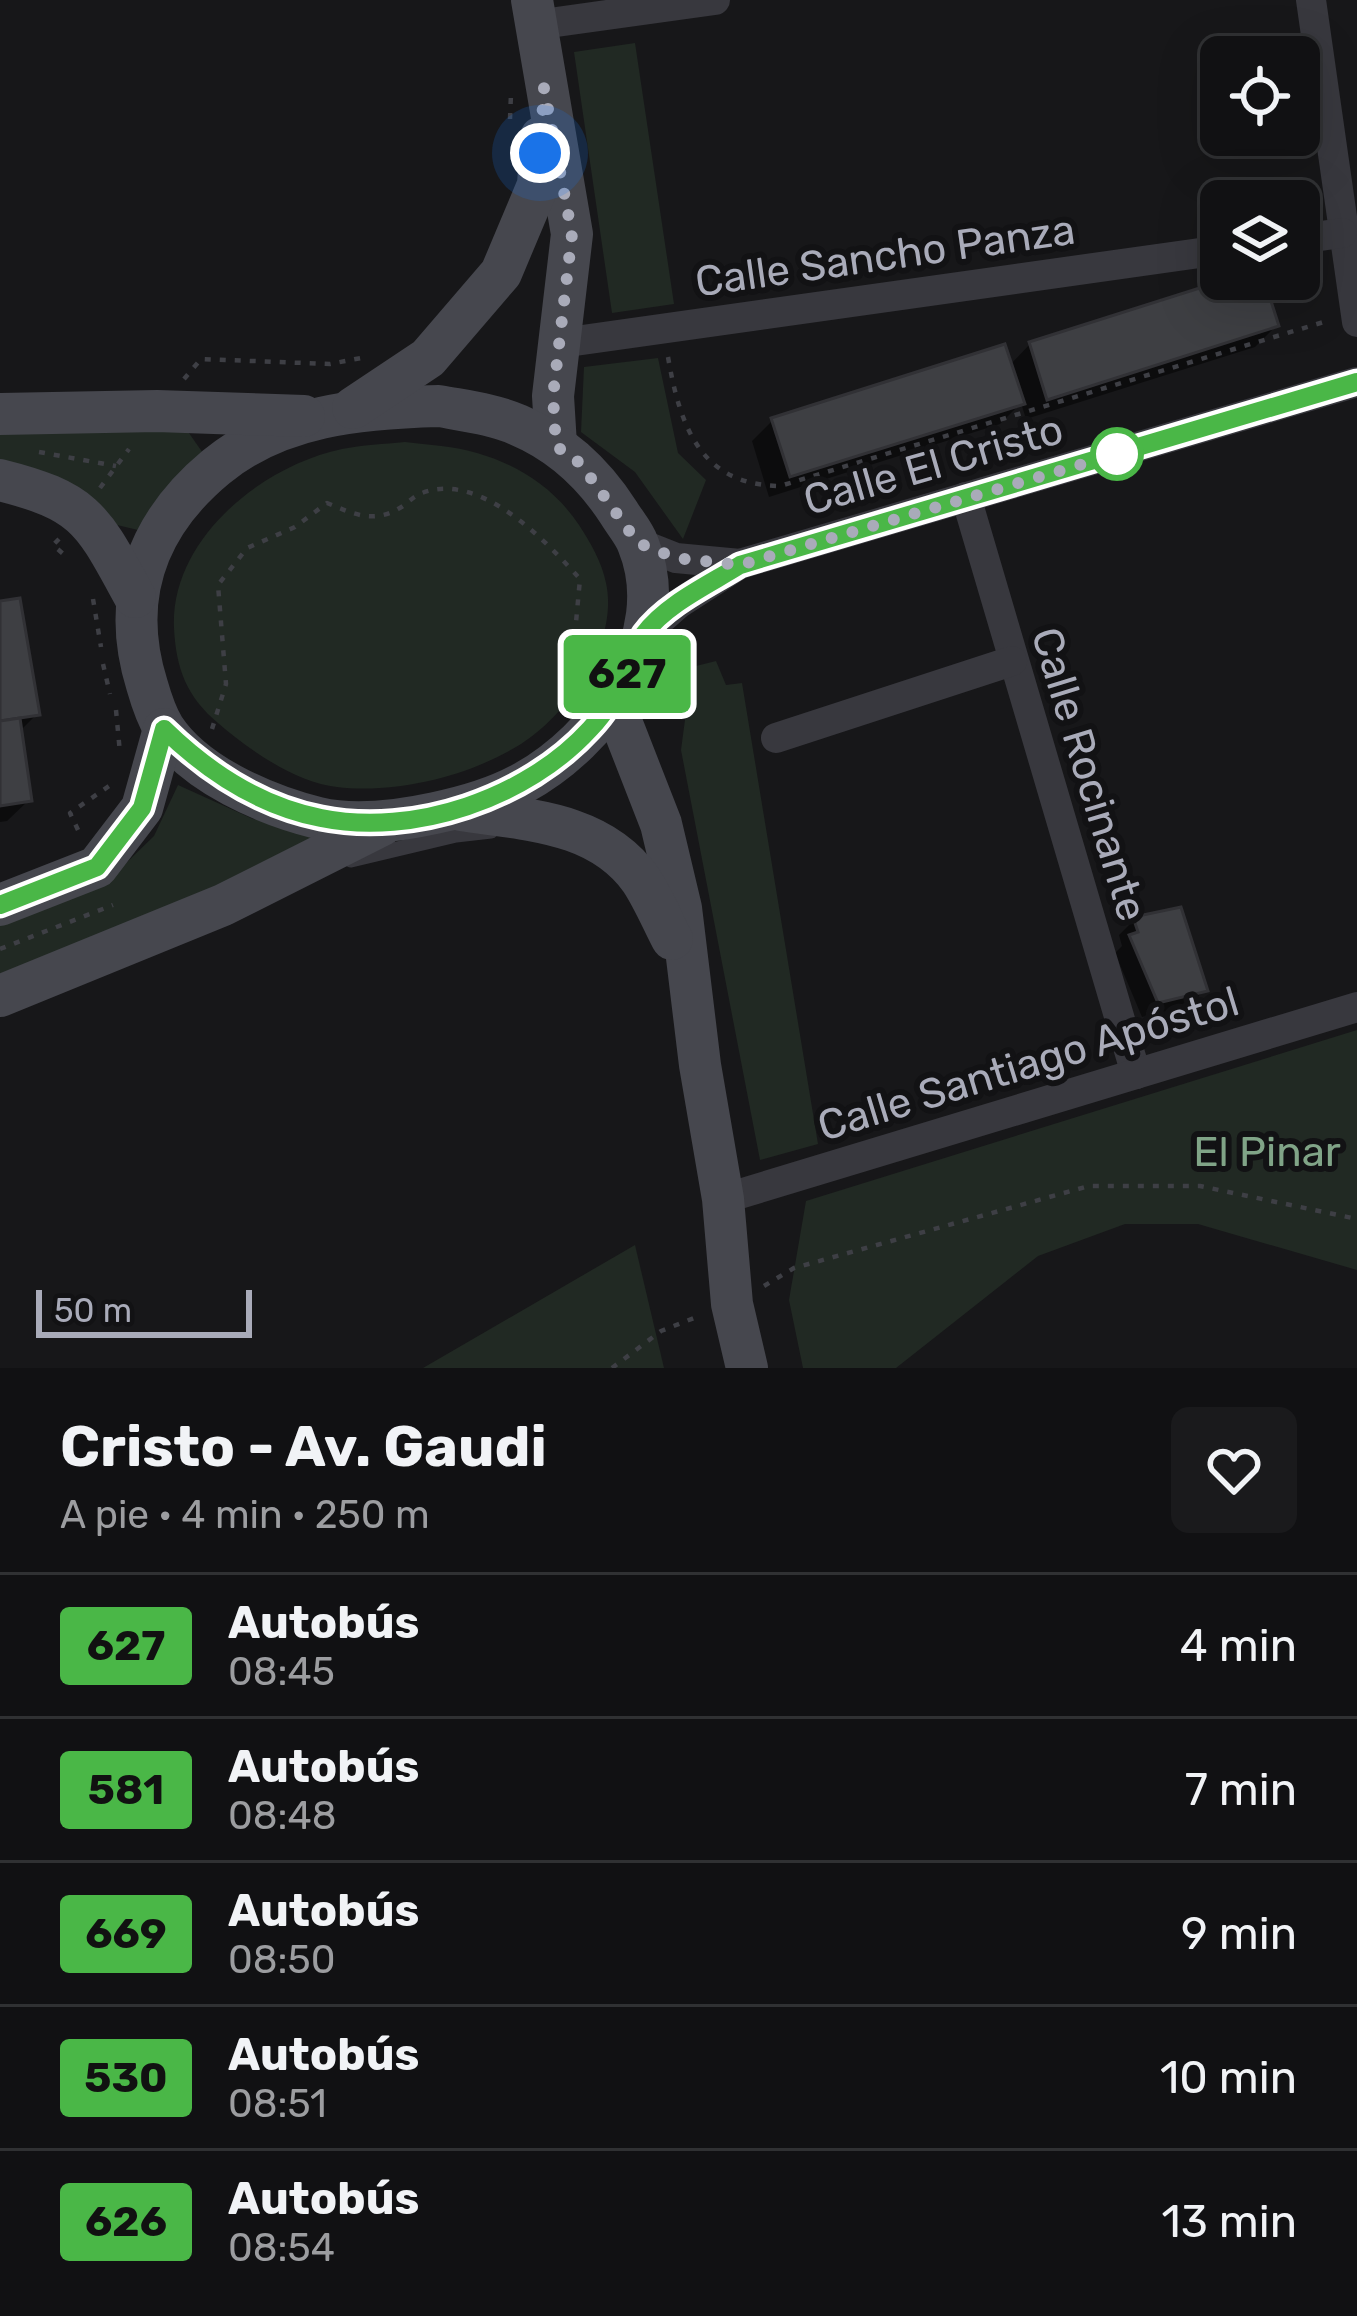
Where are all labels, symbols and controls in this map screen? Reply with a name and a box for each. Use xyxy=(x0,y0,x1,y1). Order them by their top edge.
map controls xyxy=(1200,36,1320,300)
button: locate xyxy=(1200,36,1320,156)
your location xyxy=(510,123,570,183)
button: layers xyxy=(1200,180,1320,300)
street label: Calle Sancho Panza xyxy=(692,205,1078,307)
street label: Calle El Cristo xyxy=(798,404,1069,526)
unlabelled marker xyxy=(1092,429,1142,479)
street label: Calle Rocinante xyxy=(1021,622,1157,927)
line badge: 627 xyxy=(558,635,696,713)
text: 627 xyxy=(588,649,666,699)
street label: Calle Santiago Apóstol xyxy=(812,976,1245,1152)
park label: El Pinar xyxy=(1193,1127,1341,1177)
scale bar xyxy=(36,1284,252,1337)
text: 50 m xyxy=(54,1291,132,1330)
button: heart xyxy=(1171,1407,1297,1533)
text: Cristo - Av. Gaudi xyxy=(60,1413,547,1480)
text: A pie · 4 min · 250 m xyxy=(60,1492,430,1538)
text: Autobús xyxy=(228,1596,419,1649)
text: 4 min xyxy=(1180,1619,1297,1672)
text: 627 xyxy=(87,1621,165,1671)
text: 08:45 xyxy=(228,1649,335,1695)
text: Autobús xyxy=(228,1740,419,1793)
text: 7 min xyxy=(1185,1763,1297,1816)
text: 581 xyxy=(88,1765,164,1815)
text: 08:48 xyxy=(228,1793,337,1839)
text: Autobús xyxy=(228,1884,419,1937)
text: 9 min xyxy=(1181,1907,1297,1960)
text: 669 xyxy=(85,1909,167,1959)
text: 08:50 xyxy=(228,1937,335,1983)
text: Autobús xyxy=(228,2028,419,2081)
text: 10 min xyxy=(1160,2051,1297,2104)
text: 530 xyxy=(84,2053,168,2103)
text: 08:51 xyxy=(228,2081,327,2127)
text: Autobús xyxy=(228,2172,419,2225)
text: 13 min xyxy=(1162,2195,1297,2248)
text: 626 xyxy=(85,2197,167,2247)
text: 08:54 xyxy=(228,2225,335,2271)

